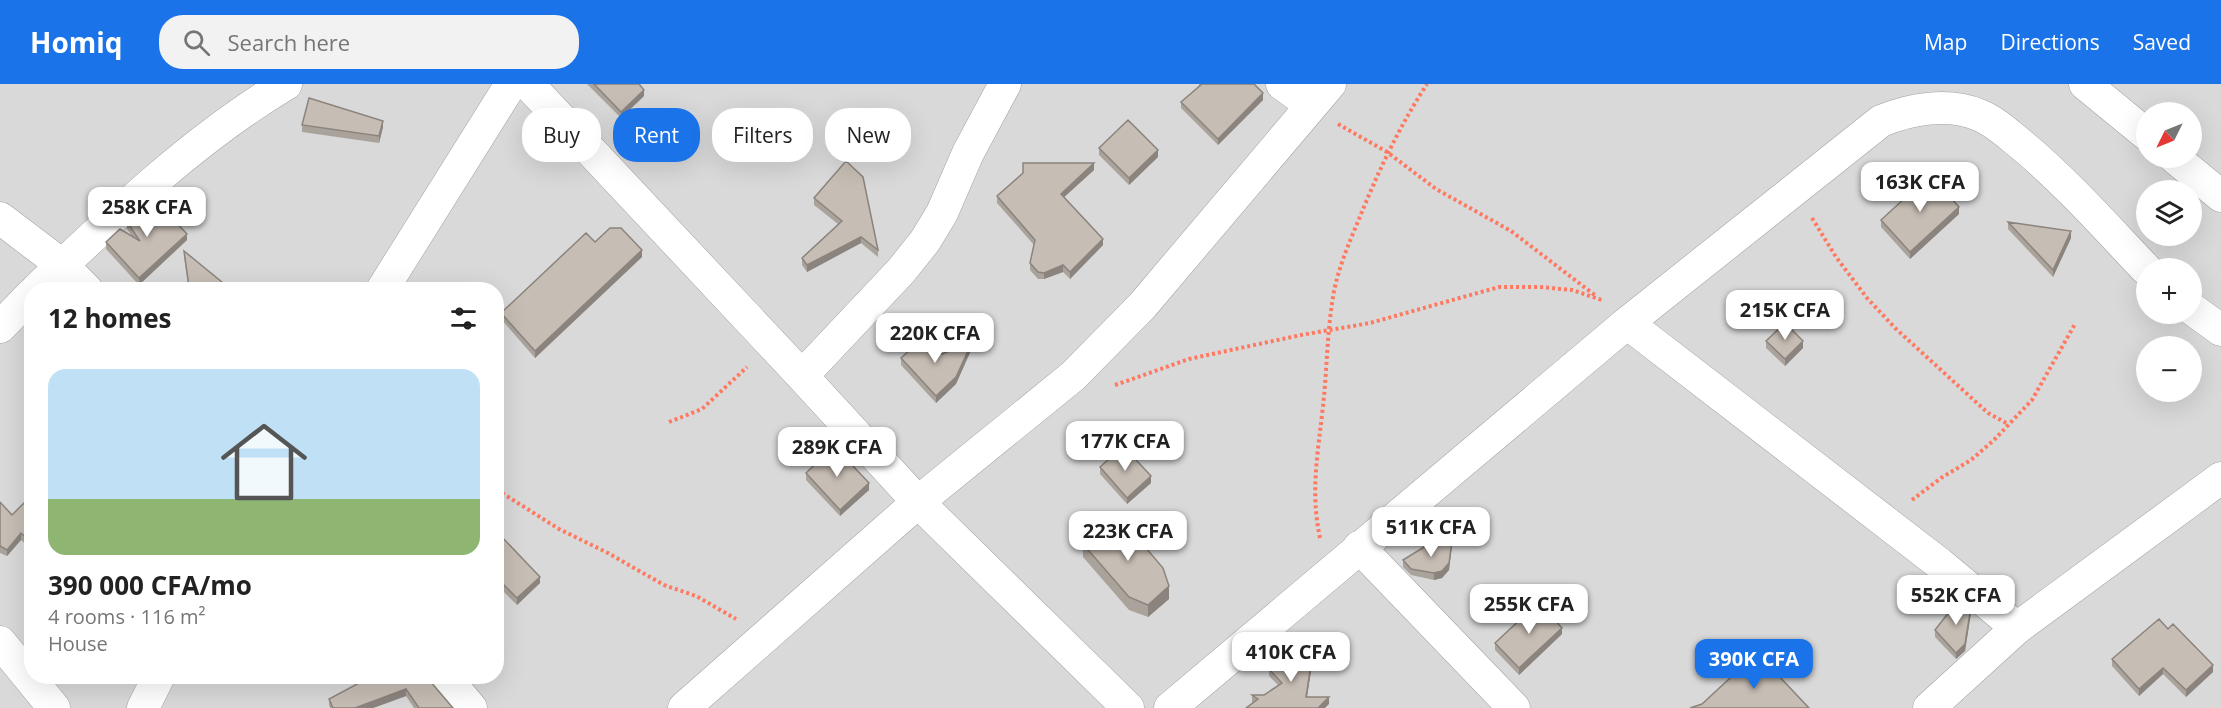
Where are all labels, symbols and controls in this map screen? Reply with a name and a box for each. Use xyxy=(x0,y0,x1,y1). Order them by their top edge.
search box xyxy=(159,15,579,69)
text: Homiq xyxy=(30,23,123,61)
icon: search xyxy=(180,26,213,59)
text: Search here xyxy=(228,27,350,57)
text: Map xyxy=(1924,28,1967,56)
text: Directions xyxy=(2000,28,2100,56)
text: Saved xyxy=(2133,28,2191,56)
north arrow xyxy=(2136,102,2202,168)
map controls xyxy=(2136,102,2202,402)
chip: Buy xyxy=(522,108,601,162)
chip: Rent xyxy=(613,108,700,162)
chip: Filters xyxy=(712,108,813,162)
chip: New xyxy=(825,108,911,162)
pin: 163K CFA xyxy=(1858,162,1982,213)
text: 163K CFA xyxy=(1875,168,1965,195)
button: layers xyxy=(2136,180,2202,246)
pin: 258K CFA xyxy=(85,187,209,238)
text: 258K CFA xyxy=(102,193,192,220)
button: + xyxy=(2136,258,2202,324)
pin: 215K CFA xyxy=(1723,290,1847,341)
text: 215K CFA xyxy=(1740,296,1830,323)
text: 12 homes xyxy=(48,300,172,336)
icon: filters xyxy=(447,302,480,335)
pin: 220K CFA xyxy=(873,313,997,364)
text: 220K CFA xyxy=(890,319,980,346)
button: − xyxy=(2136,336,2202,402)
icon: home xyxy=(210,408,318,516)
pin: 177K CFA xyxy=(1063,421,1187,472)
pin: 289K CFA xyxy=(775,427,899,478)
text: 177K CFA xyxy=(1080,427,1170,454)
text: 289K CFA xyxy=(792,433,882,460)
pin: 511K CFA xyxy=(1369,507,1493,558)
pin: 223K CFA xyxy=(1066,511,1190,562)
text: 511K CFA xyxy=(1386,513,1476,540)
text: 223K CFA xyxy=(1083,517,1173,544)
text: 390 000 CFA/mo xyxy=(48,567,252,603)
pin: 552K CFA xyxy=(1894,575,2018,626)
text: 552K CFA xyxy=(1911,581,2001,608)
pin: 255K CFA xyxy=(1467,584,1591,635)
text: 255K CFA xyxy=(1484,590,1574,617)
text: 4 rooms · 116 m² xyxy=(48,603,206,630)
text: House xyxy=(48,630,108,657)
pin: 410K CFA xyxy=(1229,632,1353,683)
text: 410K CFA xyxy=(1246,638,1336,665)
pin: 390K CFA xyxy=(1692,639,1816,690)
text: 390K CFA xyxy=(1709,645,1799,672)

